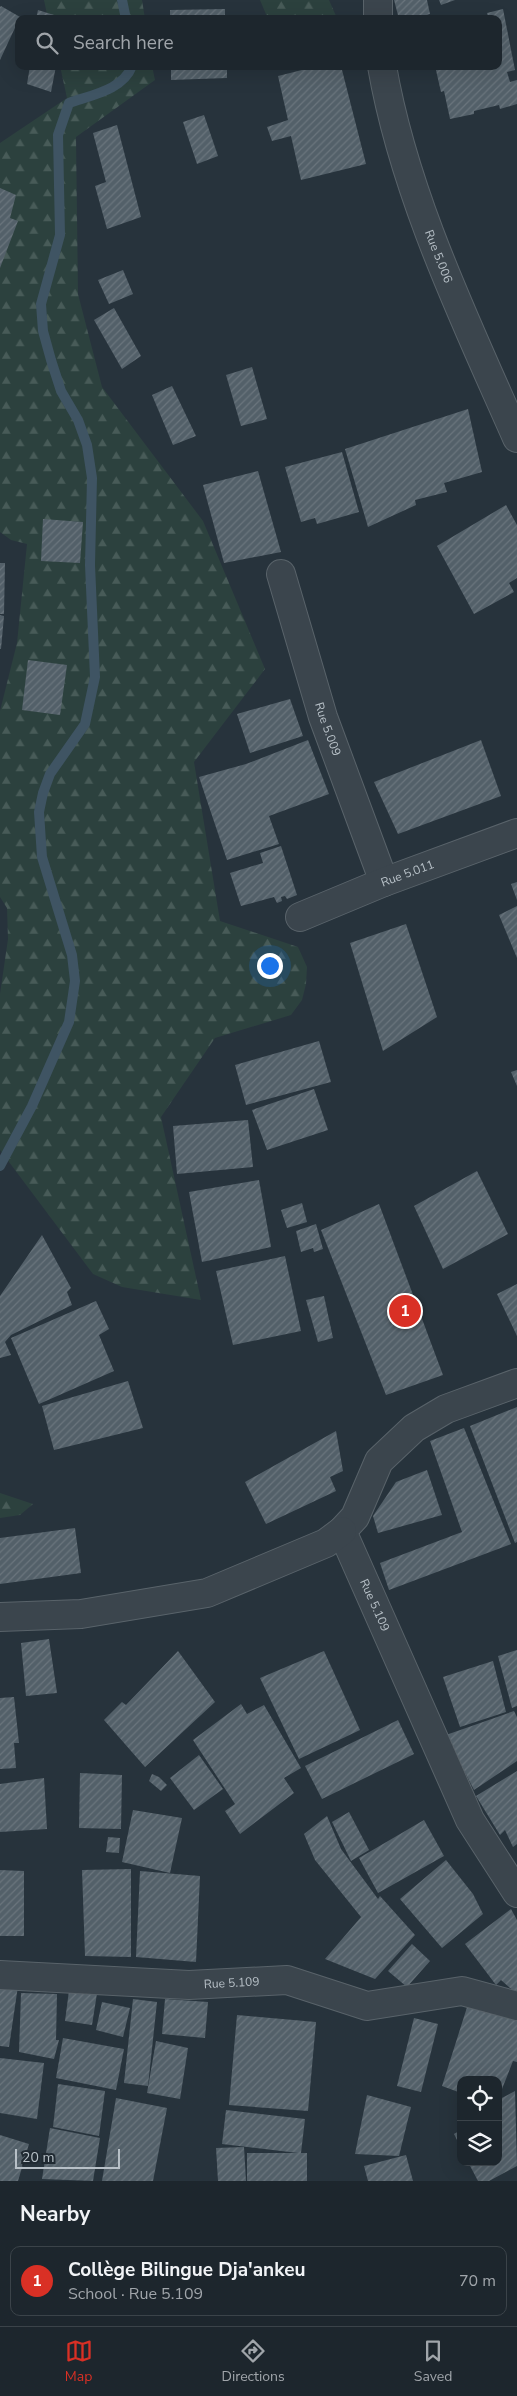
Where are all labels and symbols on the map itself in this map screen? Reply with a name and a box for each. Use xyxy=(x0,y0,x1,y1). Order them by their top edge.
street label: Rue 5.006 xyxy=(421,228,456,285)
street label: Rue 5.009 xyxy=(311,700,345,758)
street label: Rue 5.011 xyxy=(379,856,436,891)
your location xyxy=(257,953,283,979)
pin: 1 xyxy=(389,1292,421,1330)
street label: Rue 5.109 xyxy=(356,1576,393,1634)
street label: Rue 5.109 xyxy=(203,1973,260,1992)
scale bar xyxy=(15,2146,120,2169)

